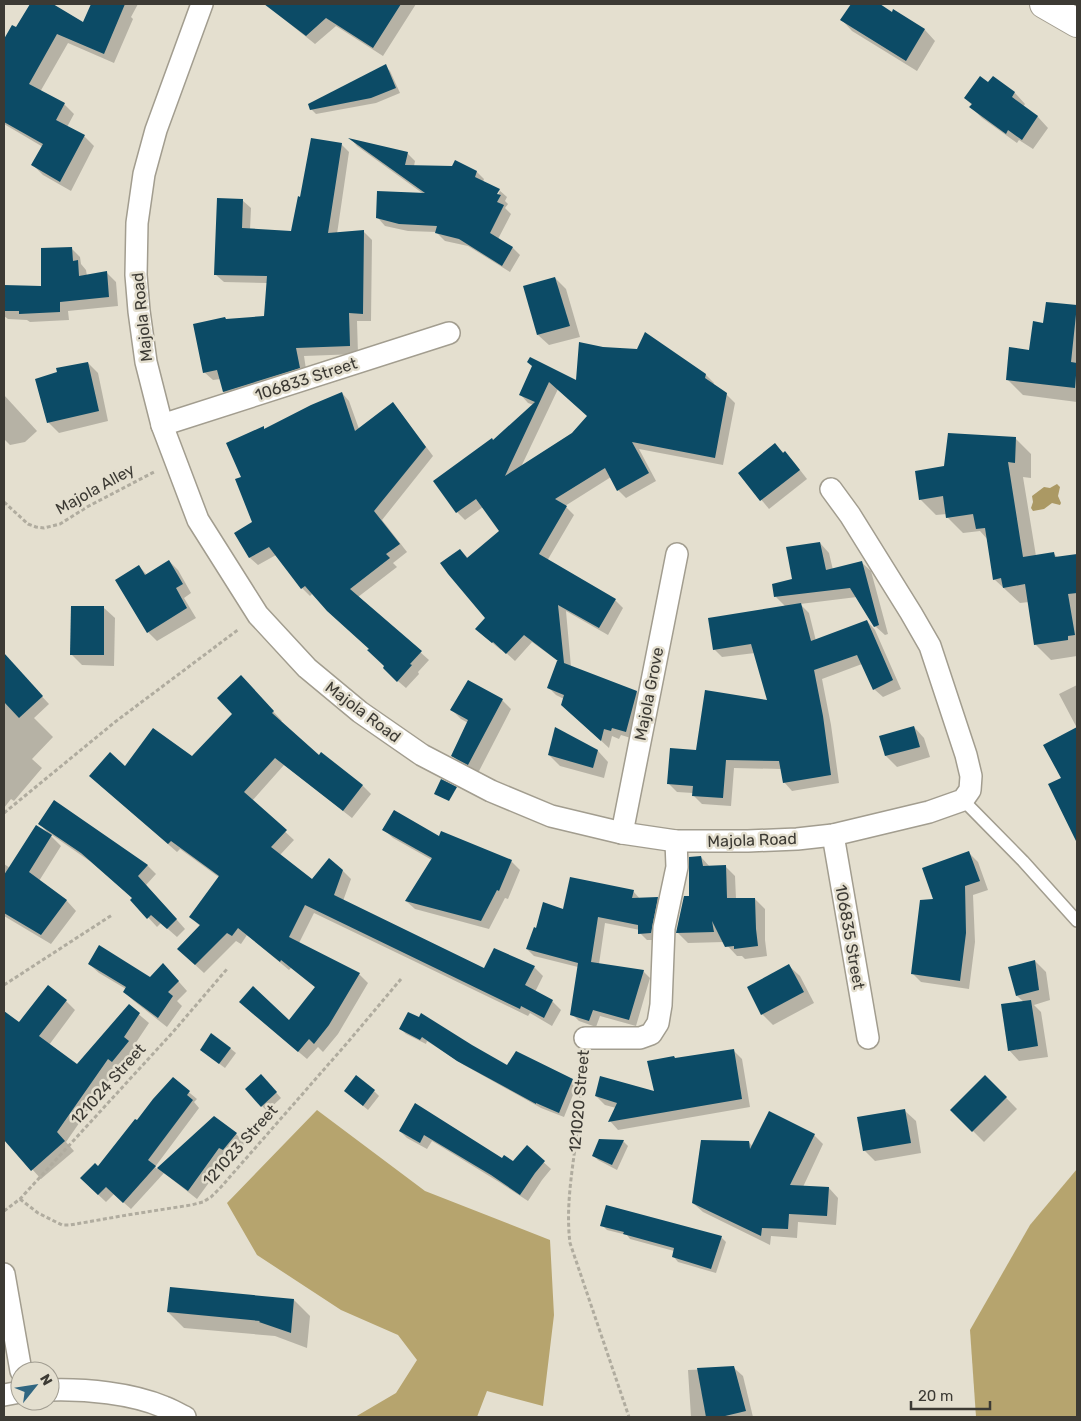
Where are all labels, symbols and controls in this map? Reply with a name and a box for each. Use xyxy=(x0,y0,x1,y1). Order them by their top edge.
street label: Majola Road xyxy=(128,271,156,363)
street label: 106833 Street xyxy=(253,354,359,404)
street label: Majola Alley xyxy=(52,459,138,518)
street label: Majola Grove xyxy=(631,646,667,742)
street label: Majola Road xyxy=(322,677,404,747)
street label: Majola Road xyxy=(707,829,797,851)
street label: 106835 Street xyxy=(831,883,869,991)
street label: 121024 Street xyxy=(67,1040,149,1128)
street label: 121020 Street xyxy=(565,1049,593,1153)
street label: 121023 Street xyxy=(199,1101,281,1189)
north arrow xyxy=(10,1361,60,1411)
text: N xyxy=(36,1371,56,1388)
scale bar xyxy=(911,1378,990,1410)
text: 20 m xyxy=(918,1387,953,1405)

